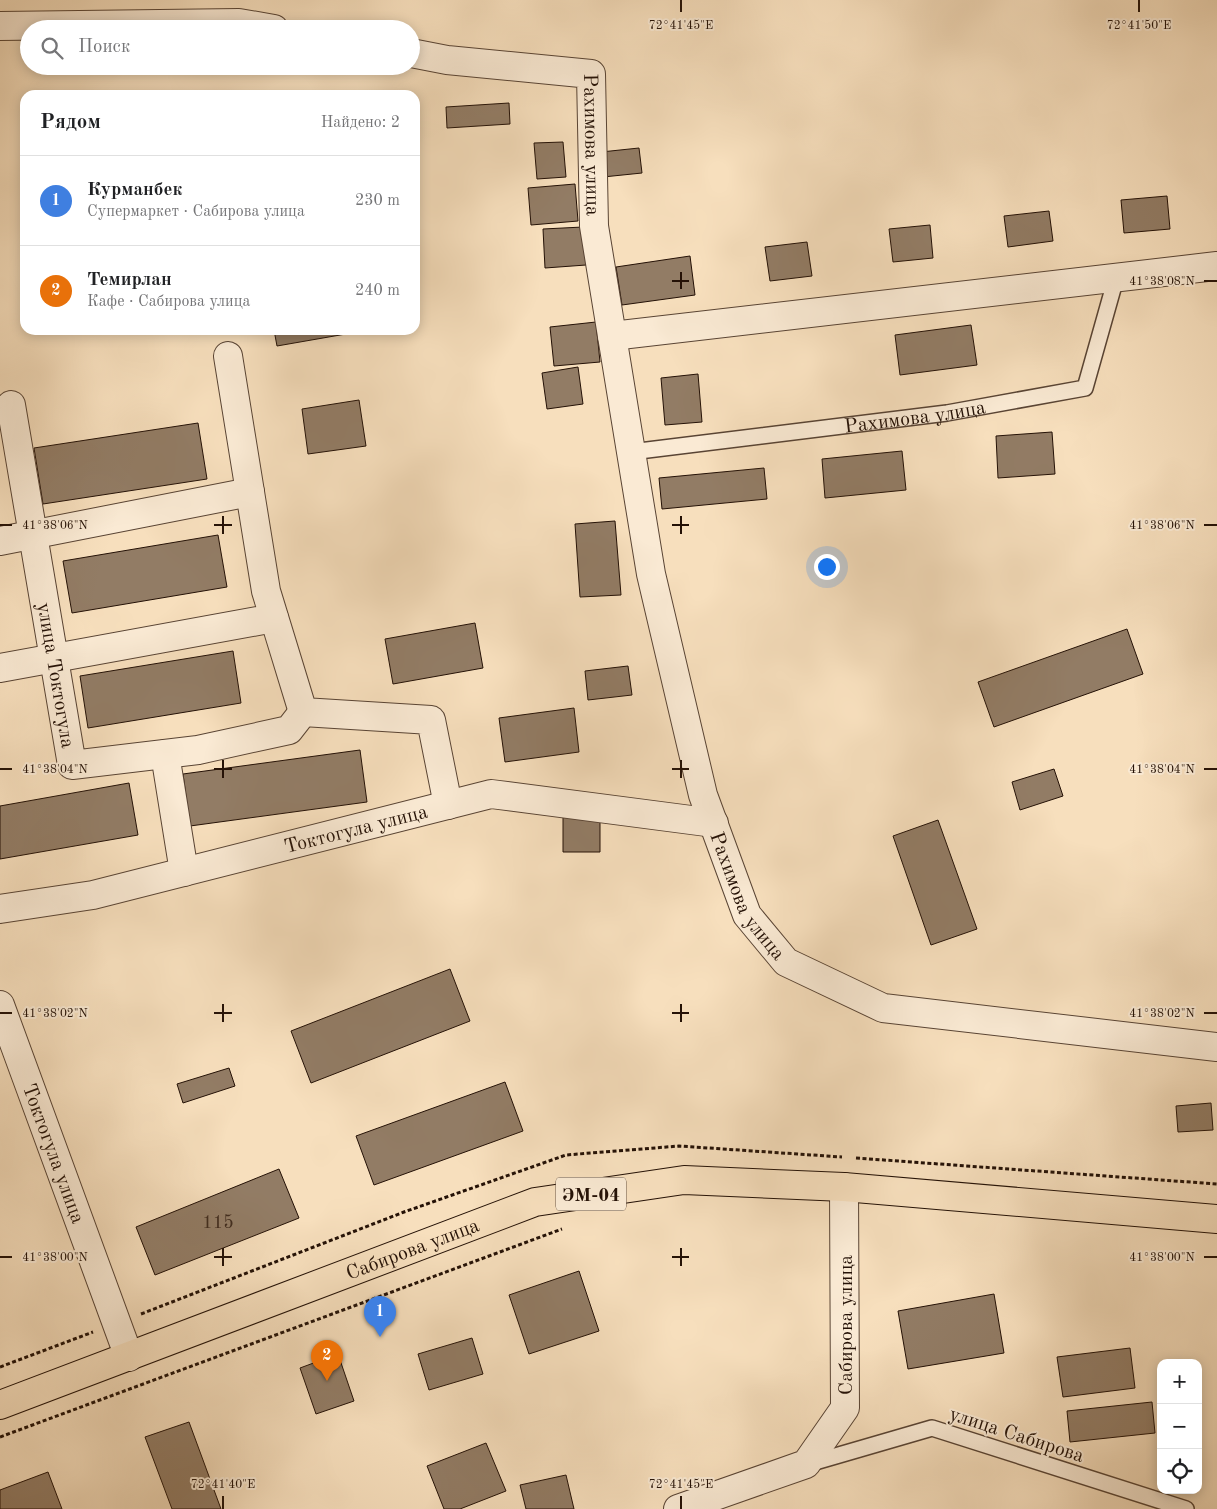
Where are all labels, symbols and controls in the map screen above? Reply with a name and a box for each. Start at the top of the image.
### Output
text: 72°41'45"E [649,19,713,32]
text: 72°41'50"E [1107,19,1171,32]
search box [20,20,420,75]
icon: search [38,34,66,62]
text: Поиск [78,38,130,57]
street label: Рахимова улица [579,73,602,216]
text: Рядом [40,112,101,133]
text: Найдено: 2 [321,115,400,131]
text: Курманбек [87,181,182,200]
text: 1 [51,193,61,209]
text: 230 m [355,193,400,209]
text: Супермаркет · Сабирова улица [87,204,305,220]
text: Темирлан [87,271,172,290]
text: 41°38'08"N [1129,276,1195,288]
text: 2 [51,283,61,299]
text: 240 m [355,283,400,299]
text: Кафе · Сабирова улица [87,294,250,310]
street label: Рахимова улица [843,398,987,438]
text: 41°38'06"N [22,520,88,532]
text: 41°38'06"N [1129,520,1195,532]
your location [814,554,840,580]
street label: улица Токтогула [33,601,77,750]
text: 41°38'04"N [22,764,88,776]
text: 41°38'04"N [1129,764,1195,776]
street label: Токтогула улица [282,802,430,858]
street label: Рахимова улица [705,830,788,965]
text: 41°38'02"N [22,1008,88,1020]
text: 41°38'02"N [1129,1008,1195,1020]
street label: Токтогула улица [18,1081,87,1227]
road number: ЭМ-04 [556,1178,626,1210]
house number: 115 [202,1214,234,1232]
street label: Сабирова улица [344,1216,482,1285]
text: 41°38'00"N [22,1252,88,1264]
text: 41°38'00"N [1129,1252,1195,1264]
street label: Сабирова улица [837,1255,857,1395]
pin: 1 [364,1296,396,1337]
pin: 2 [311,1340,343,1381]
map controls [1157,1359,1202,1494]
button: + [1157,1359,1202,1404]
button: − [1157,1404,1202,1449]
street label: улица Сабирова [946,1405,1086,1467]
button: locate [1157,1449,1202,1494]
text: 72°41'45"E [649,1478,713,1491]
text: 72°41'40"E [191,1479,255,1491]

